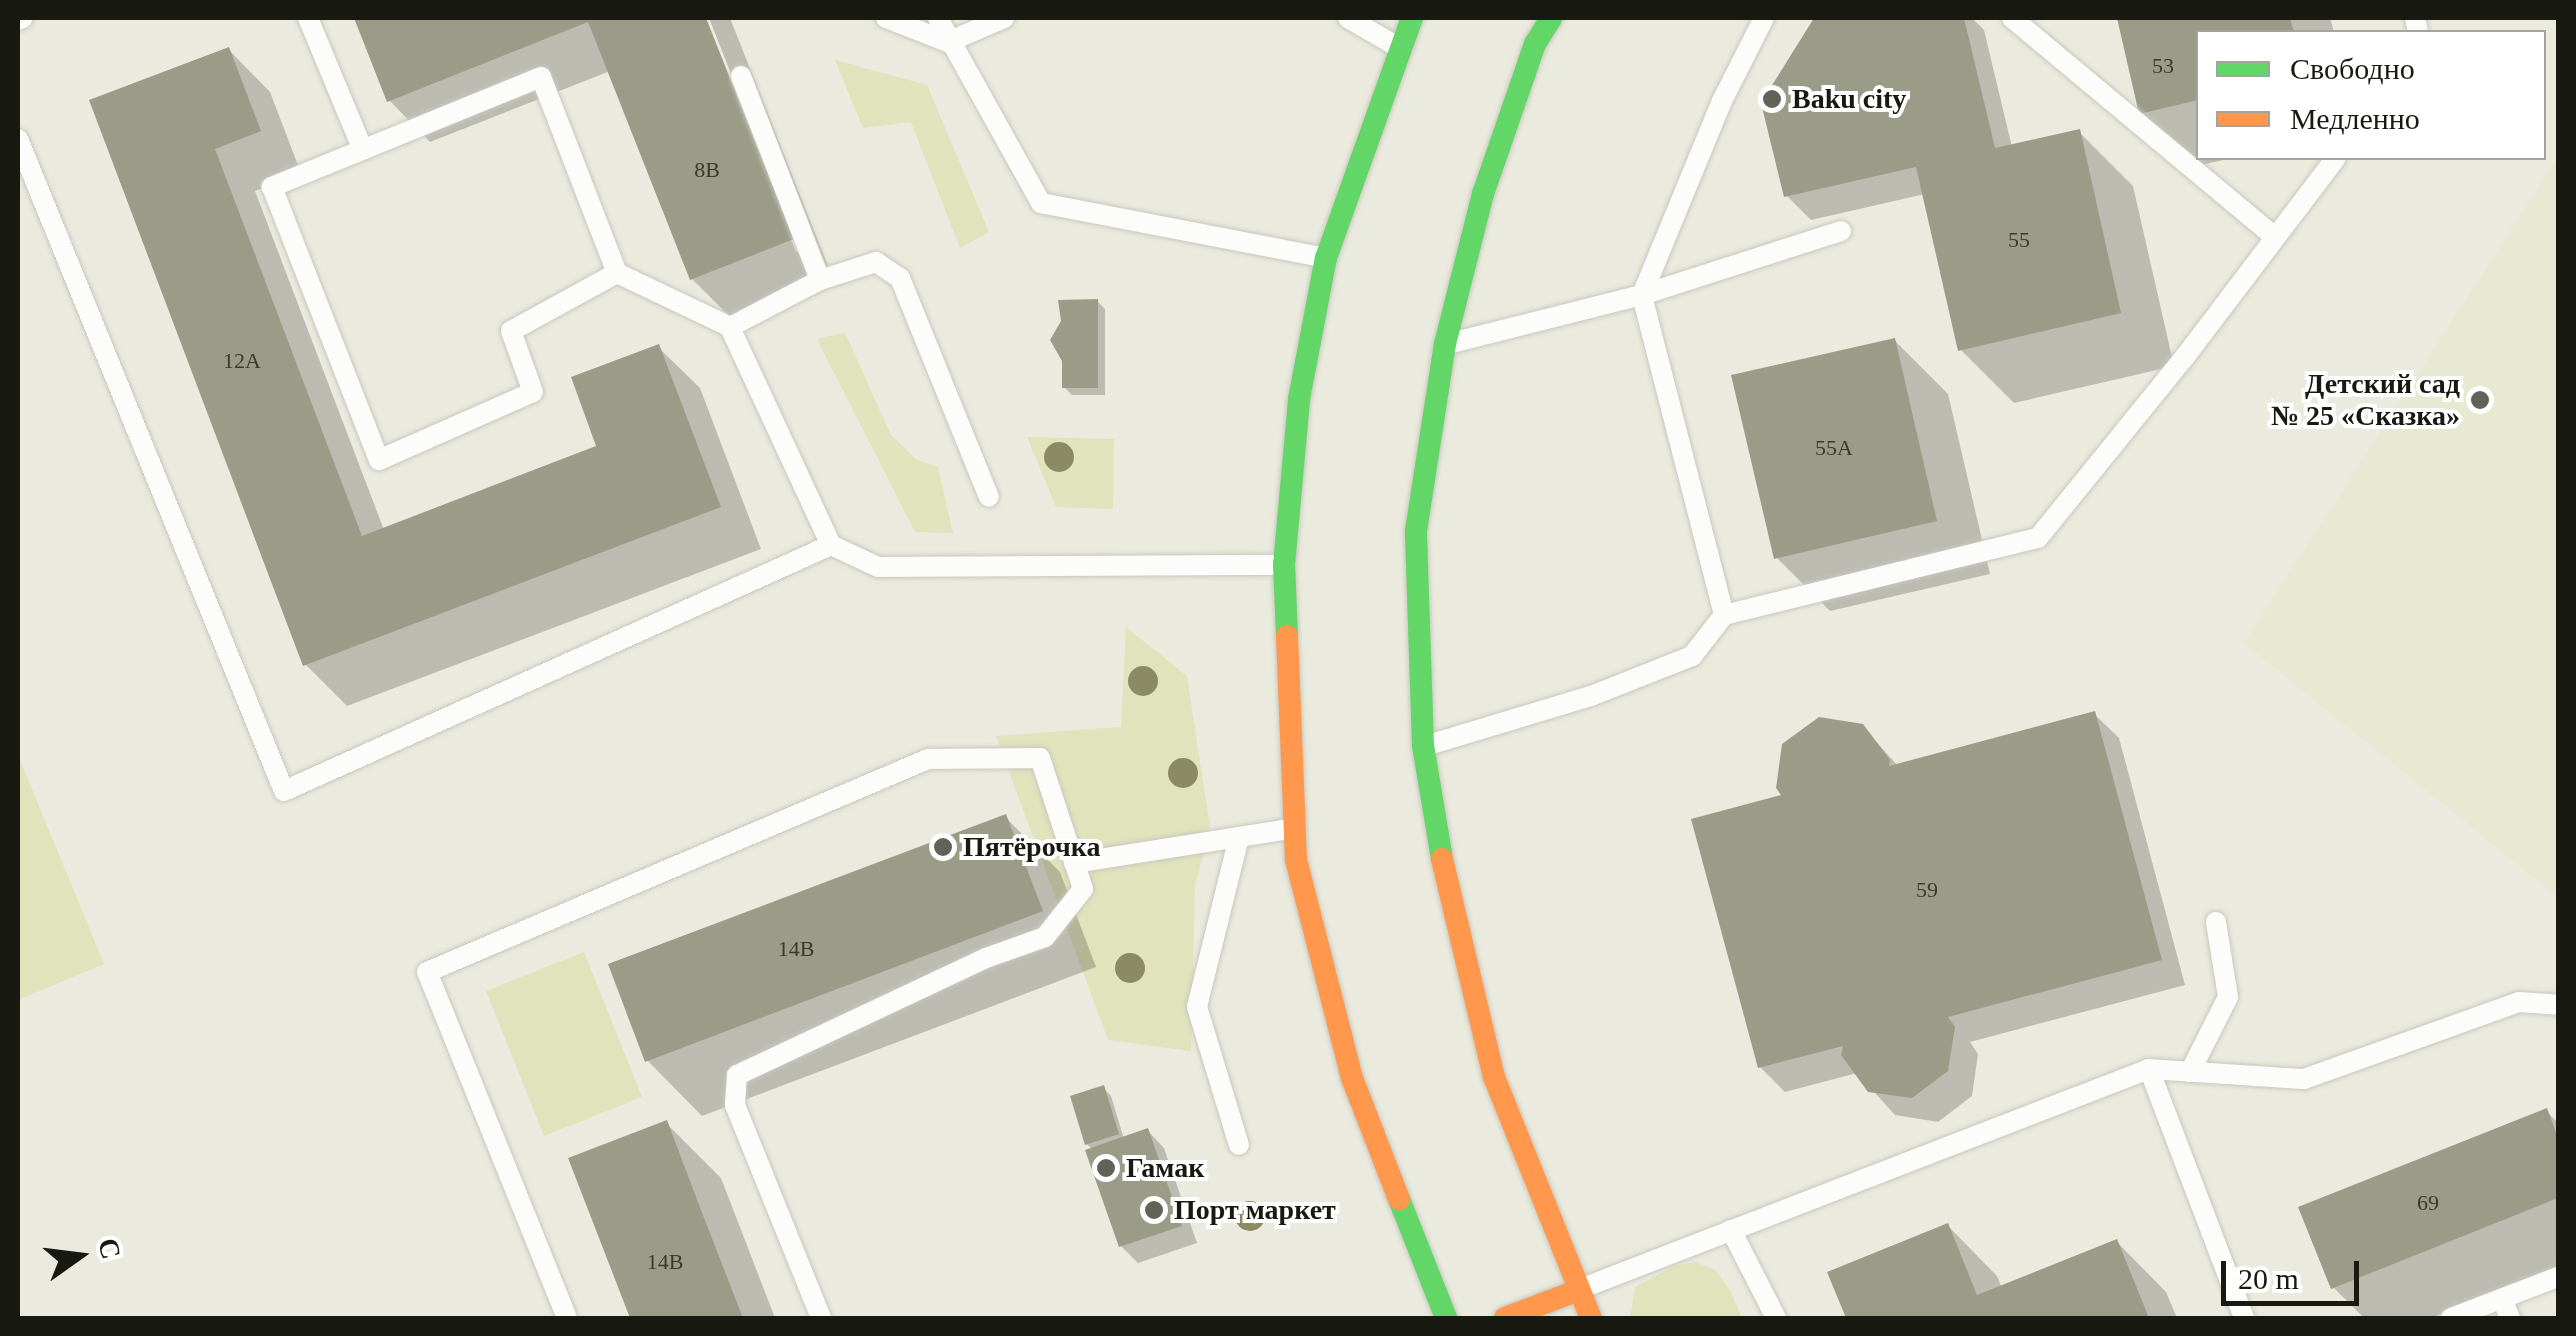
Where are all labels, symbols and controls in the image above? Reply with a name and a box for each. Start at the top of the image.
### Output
legend [2196,30,2546,160]
text: Свободно [2290,52,2415,85]
house number: 53 [2152,53,2174,79]
place label: Baku city [1792,82,1906,116]
marker: Baku city [1761,88,1783,110]
text: Медленно [2290,102,2420,135]
house number: 8В [694,157,720,183]
house number: 55 [2008,227,2030,253]
house number: 12А [223,348,261,374]
place label: Детский сад № 25 «Сказка» [2271,367,2460,433]
marker: Детский сад № 25 «Сказка» [2469,389,2491,411]
house number: 55А [1815,435,1853,461]
place label: Пятёрочка [963,830,1100,864]
marker: Пятёрочка [932,836,954,858]
house number: 59 [1916,877,1938,903]
house number: 14В [778,936,814,962]
place label: Гамак [1126,1151,1204,1185]
marker: Гамак [1095,1157,1117,1179]
house number: 69 [2417,1190,2439,1216]
place label: Порт маркет [1174,1193,1336,1227]
marker: Порт маркет [1143,1199,1165,1221]
north arrow [30,1206,130,1306]
text: С [92,1235,127,1262]
scale bar [2226,1241,2364,1303]
house number: 14В [647,1249,683,1275]
text: 20 m [2238,1262,2299,1295]

